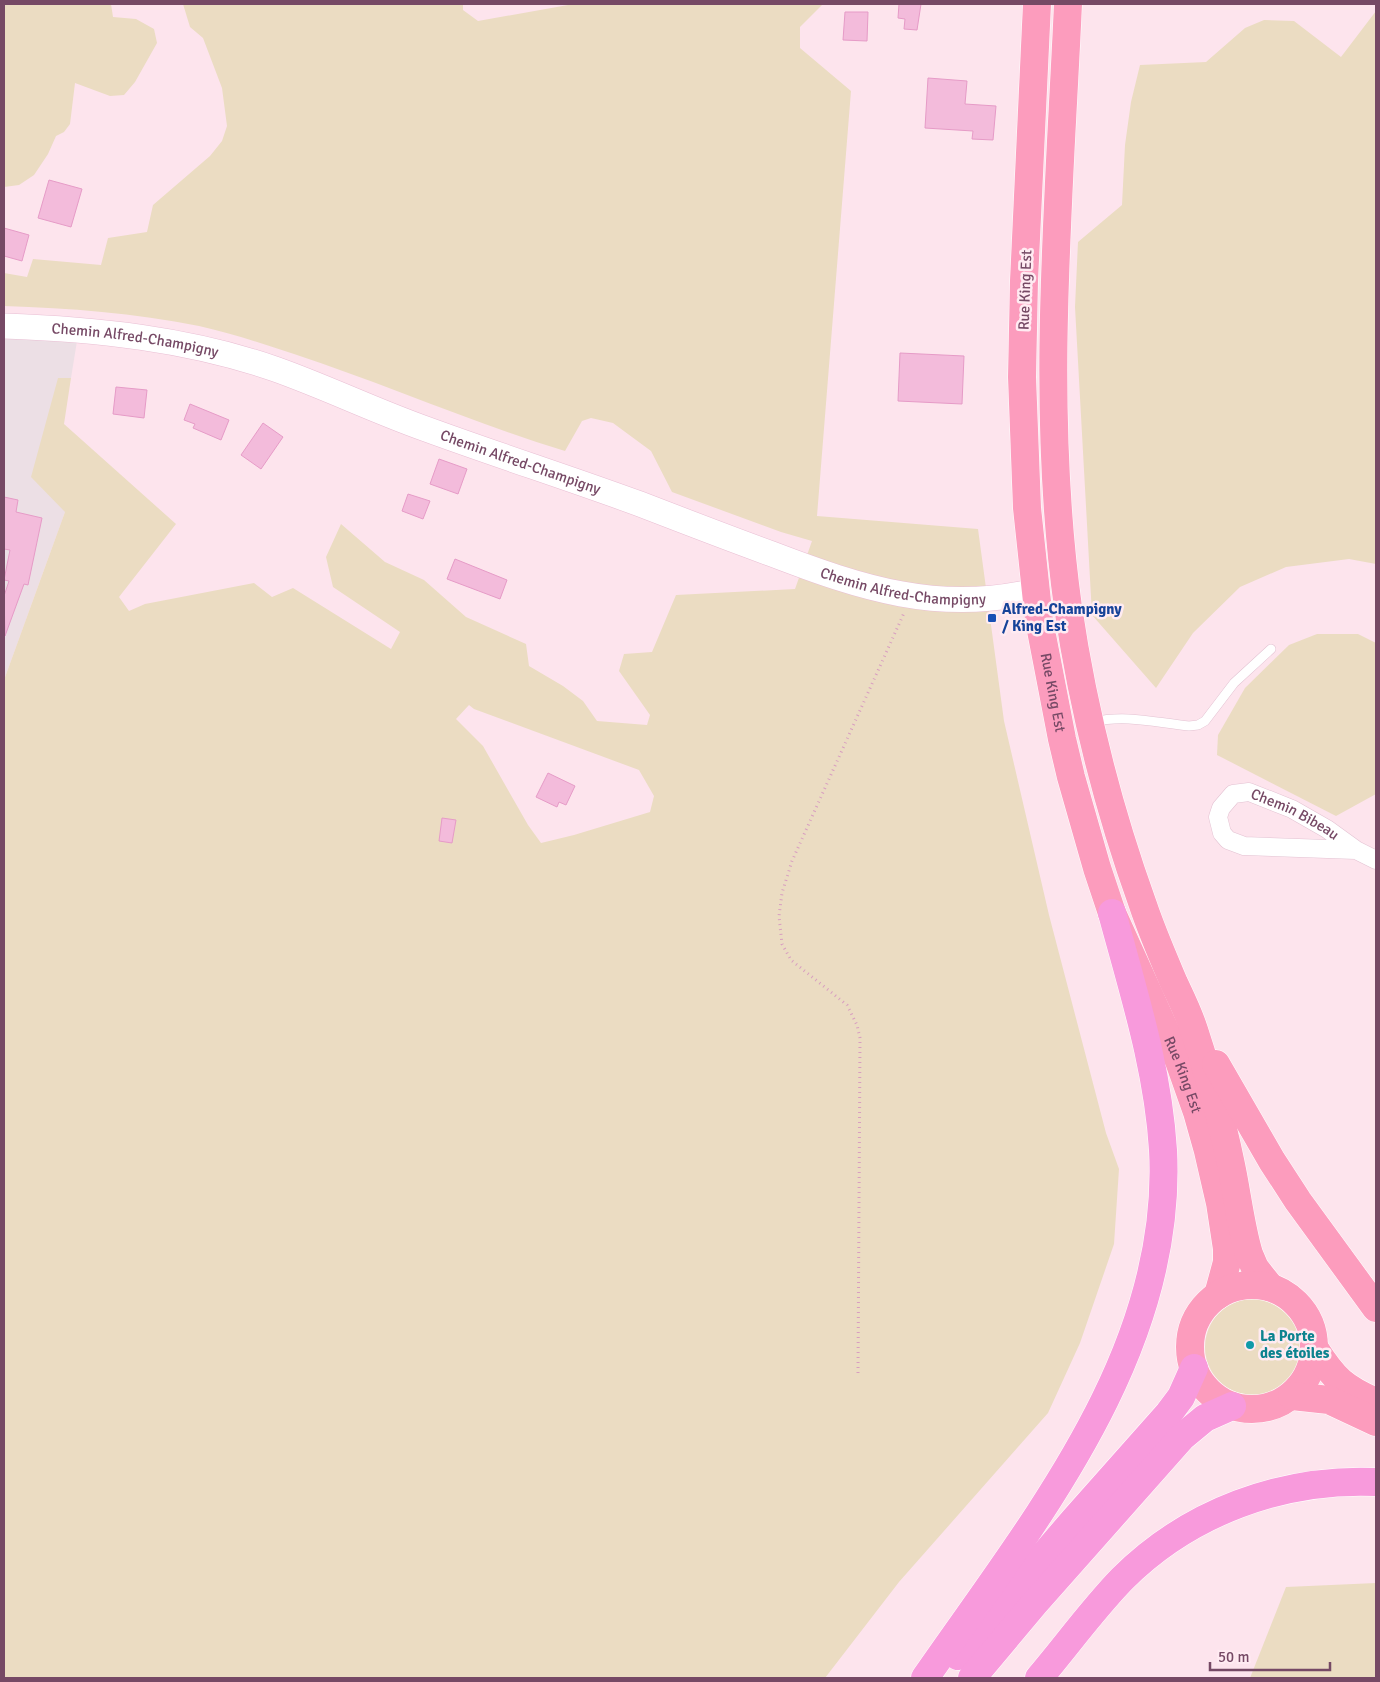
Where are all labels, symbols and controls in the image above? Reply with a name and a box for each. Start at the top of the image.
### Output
street label: Rue King Est [1015,250,1035,330]
street label: Chemin Alfred-Champigny [51,319,220,361]
street label: Chemin Alfred-Champigny [438,426,603,498]
street label: Chemin Alfred-Champigny [818,563,986,609]
place label: Alfred-Champigny / King Est [1002,600,1122,635]
marker: Alfred-Champigny / King Est [986,612,998,624]
street label: Rue King Est [1037,651,1070,734]
street label: Chemin Bibeau [1248,785,1343,844]
street label: Rue King Est [1160,1034,1206,1115]
place label: La Porte des étoiles [1260,1327,1330,1362]
marker: La Porte des étoiles [1244,1339,1256,1351]
scale bar [1210,1640,1330,1672]
text: 50 m [1218,1648,1249,1666]

